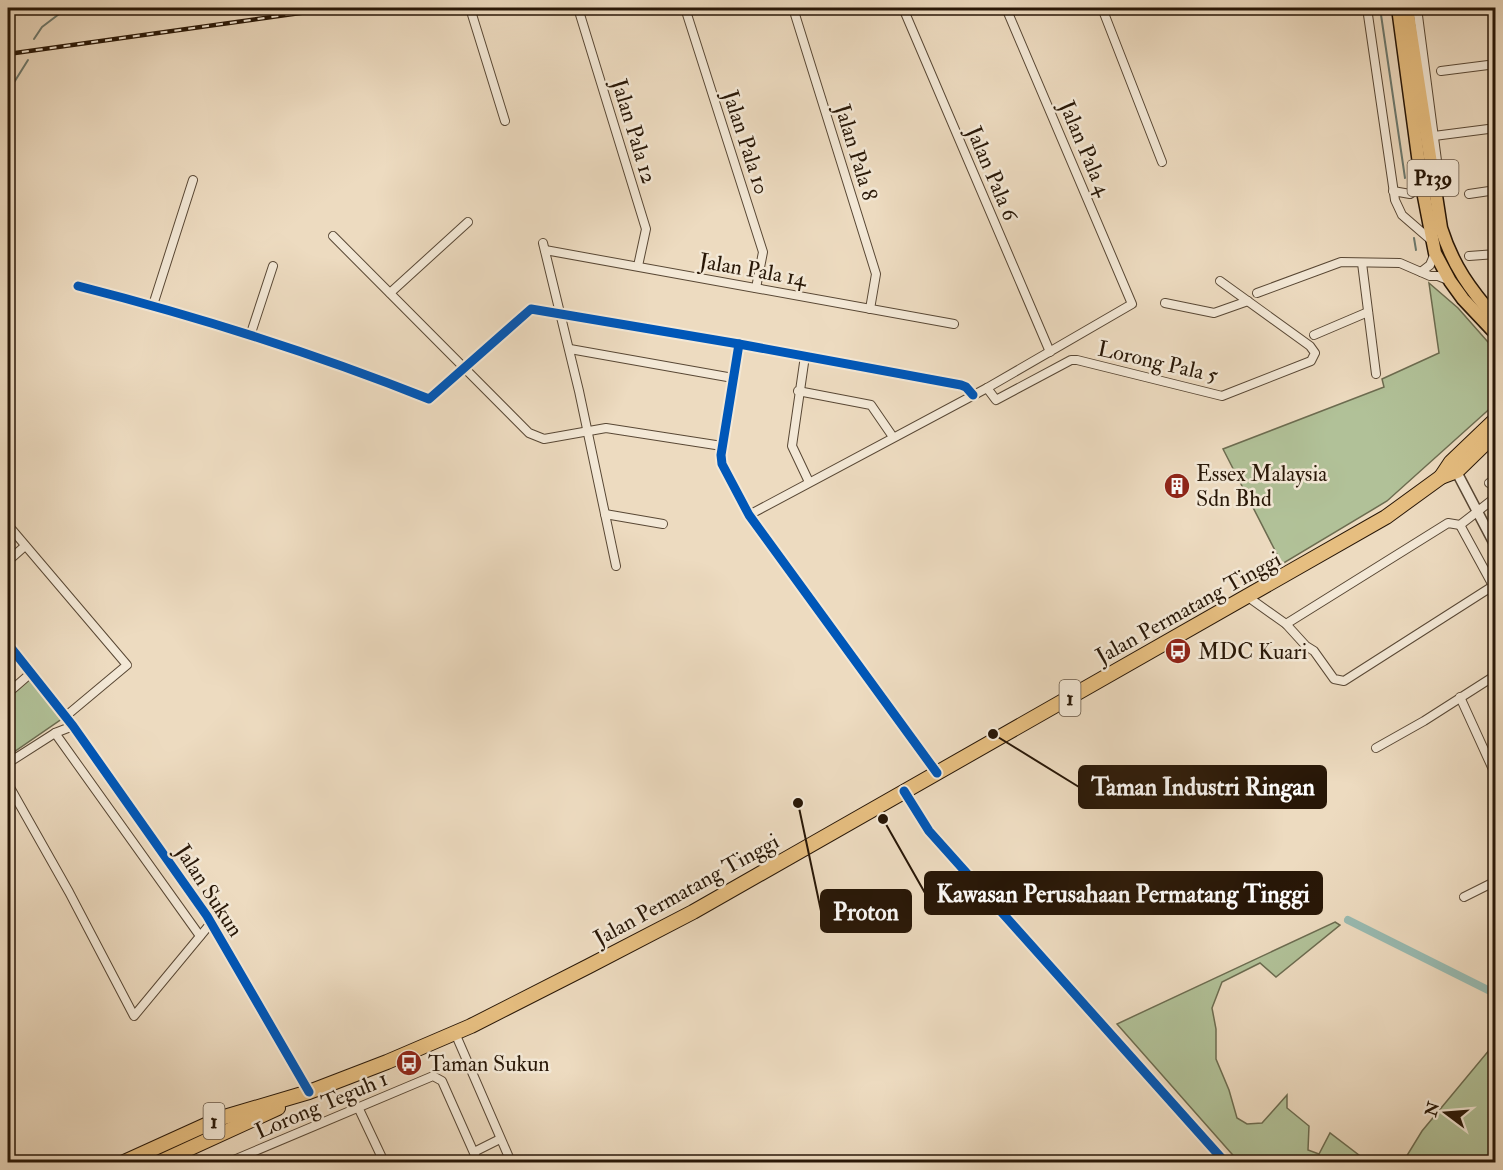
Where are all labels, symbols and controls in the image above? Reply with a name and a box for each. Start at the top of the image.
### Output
street label: Jalan Pala 12 [605,75,663,187]
street label: Jalan Pala 10 [716,86,776,198]
street label: Jalan Pala 4 [1052,96,1118,201]
street label: Jalan Pala 8 [828,100,884,204]
street label: Jalan Pala 6 [959,121,1025,227]
road number: P139 [1408,160,1458,196]
street label: Jalan Pala 14 [696,247,810,293]
street label: Lorong Pala 5 [1095,335,1221,389]
place label: Essex Malaysia Sdn Bhd [1196,460,1328,513]
building icon: Essex Malaysia Sdn Bhd [1162,471,1192,501]
street label: Jalan Permatang Tinggi [1090,545,1286,671]
bus stop icon: MDC Kuari [1163,636,1193,666]
place label: MDC Kuari [1198,638,1308,666]
road number: 1 [1060,680,1080,716]
callout: Taman Industri Ringan [1079,766,1326,808]
text: Taman Industri Ringan [1090,772,1315,803]
street label: Jalan Permatang Tinggi [588,827,784,953]
street label: Jalan Sukun [168,838,249,942]
callout: Kawasan Perusahaan Permatang Tinggi [925,872,1322,914]
text: Kawasan Perusahaan Permatang Tinggi [936,879,1310,910]
callout: Proton [821,890,911,932]
text: Proton [833,897,900,928]
bus stop icon: Taman Sukun [394,1048,424,1078]
place label: Taman Sukun [428,1050,550,1078]
street label: Lorong Teguh 1 [251,1064,392,1145]
north arrow [1416,1083,1476,1143]
text: N [1421,1099,1444,1120]
road number: 1 [204,1103,224,1139]

